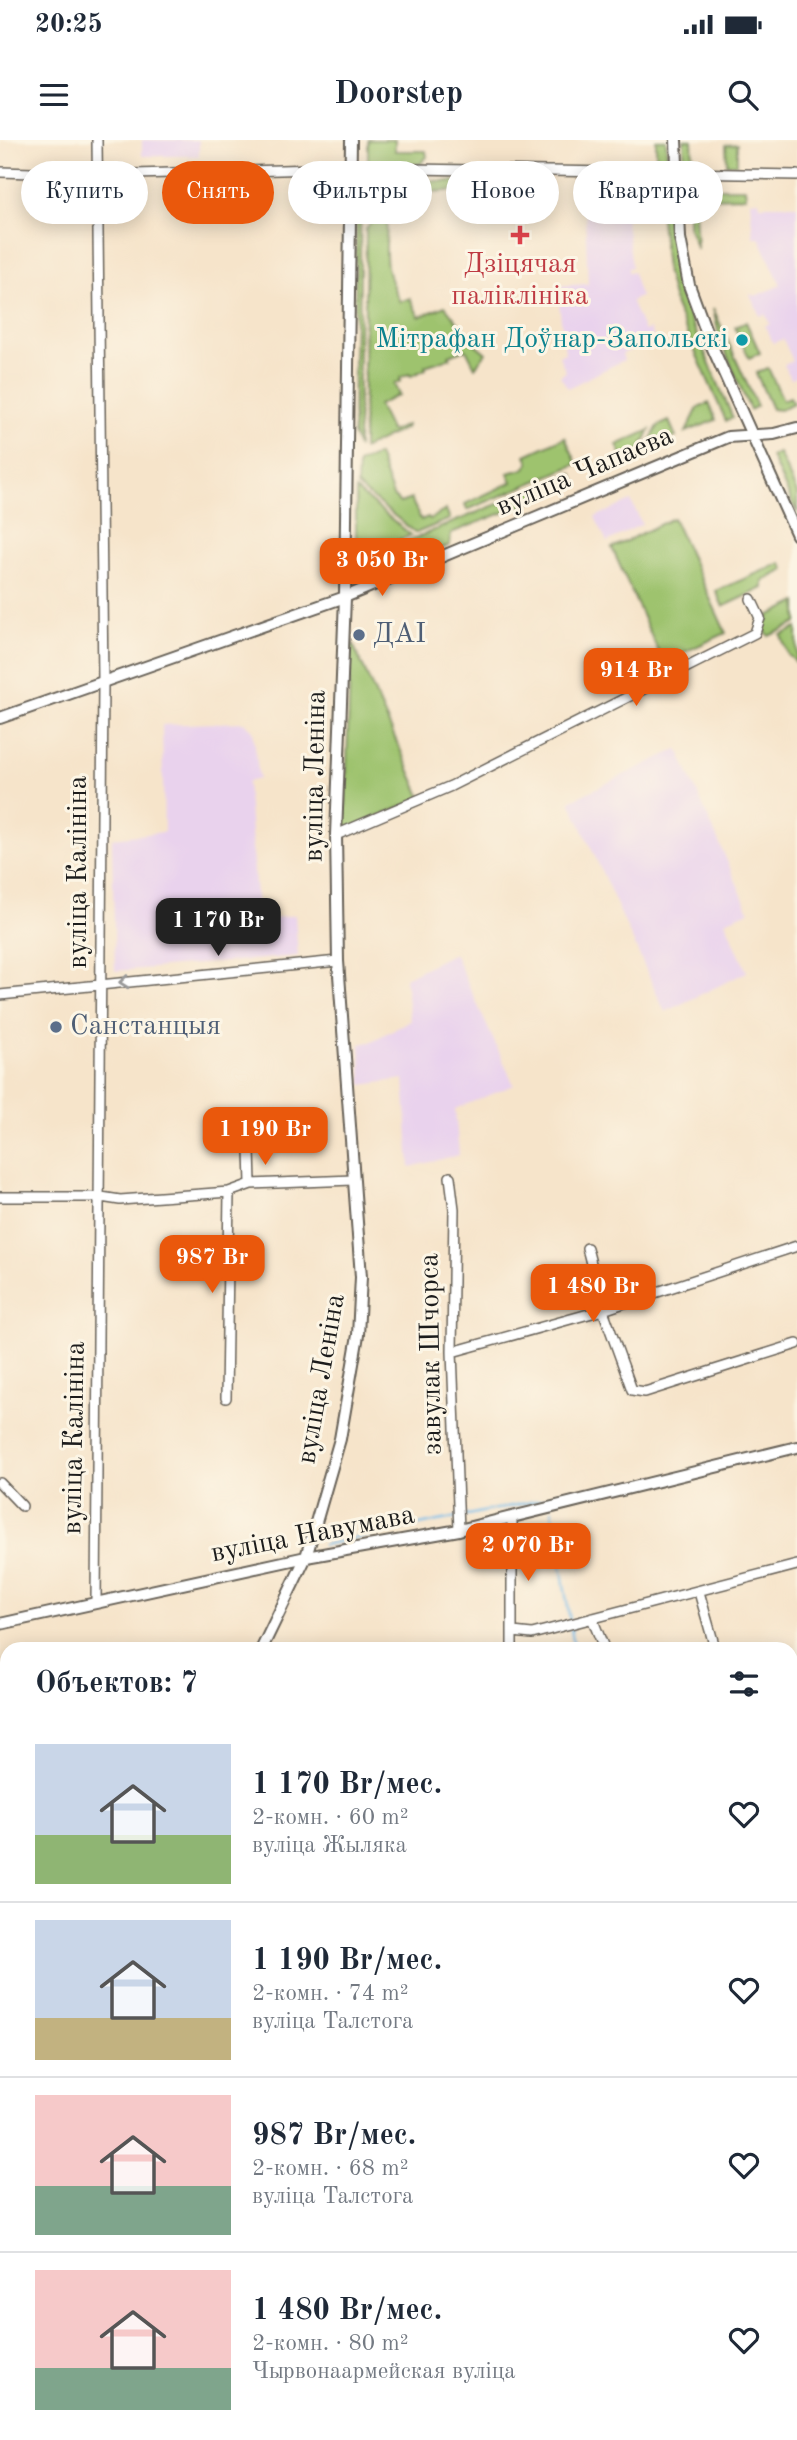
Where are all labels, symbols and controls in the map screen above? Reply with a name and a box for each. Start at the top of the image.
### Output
text: 20:25 [35,12,103,38]
icon: menu [35,76,73,114]
icon: search [724,76,762,114]
text: Doorstep [334,79,463,111]
chip: Купить [21,161,148,224]
chip: Снять [162,161,274,224]
chip: Фильтры [288,161,432,224]
chip: Новое [446,161,559,224]
chip: Квартира [573,161,723,224]
marker: Дзіцячая паліклініка [510,225,530,245]
place label: Дзіцячая паліклініка [451,251,589,311]
place label: Мітрафан Доўнар-Запольскі [375,326,728,354]
marker: Мітрафан Доўнар-Запольскі [734,332,750,348]
street label: вуліца Чапаева [493,422,678,522]
pin: 3 050 Br [310,538,454,598]
text: 3 050 Br [336,549,428,572]
place label: ДАІ [373,621,426,649]
marker: ДАІ [351,627,367,643]
pin: 914 Br [579,648,693,708]
text: 914 Br [600,659,672,682]
street label: вуліца Леніна [300,690,332,862]
street label: вуліца Калініна [65,775,93,969]
pin: 1 170 Br [146,898,290,958]
text: 1 170 Br [172,909,264,932]
one-way arrow [118,974,129,989]
place label: Санстанцыя [70,1013,221,1041]
marker: Санстанцыя [48,1019,64,1035]
pin: 1 190 Br [193,1108,337,1167]
text: 1 190 Br [219,1118,311,1141]
pin: 987 Br [155,1236,269,1295]
text: 987 Br [176,1246,248,1269]
street label: завулак Шчорса [416,1253,448,1455]
pin: 1 480 Br [521,1264,665,1324]
text: 1 480 Br [547,1275,639,1298]
street label: вуліца Леніна [293,1292,351,1466]
street label: вуліца Калініна [59,1341,91,1535]
street label: вуліца Навумава [209,1501,417,1568]
pin: 2 070 Br [456,1524,600,1583]
text: 2 070 Br [482,1534,574,1557]
icon: filters [725,1665,763,1703]
text: Объектов: 7 [35,1669,198,1699]
text: 1 170 Br/мес. [252,1770,442,1800]
icon: home [91,1772,175,1856]
icon: heart [725,1795,763,1833]
text: 2-комн. · 60 m² [252,1806,409,1829]
text: вуліца Жыляка [252,1834,407,1857]
text: 1 190 Br/мес. [252,1946,442,1976]
icon: home [91,1948,175,2032]
icon: heart [725,1971,763,2009]
text: 2-комн. · 74 m² [252,1982,409,2005]
text: вуліца Талстога [252,2010,413,2033]
text: 987 Br/мес. [252,2121,416,2151]
icon: home [91,2123,175,2207]
icon: heart [725,2146,763,2184]
text: 2-комн. · 68 m² [252,2157,409,2180]
text: вуліца Талстога [252,2185,413,2208]
text: 1 480 Br/мес. [252,2296,442,2326]
icon: home [91,2298,175,2382]
icon: heart [725,2321,763,2359]
text: 2-комн. · 80 m² [252,2332,409,2355]
text: Чырвонаармейская вуліца [252,2360,516,2383]

